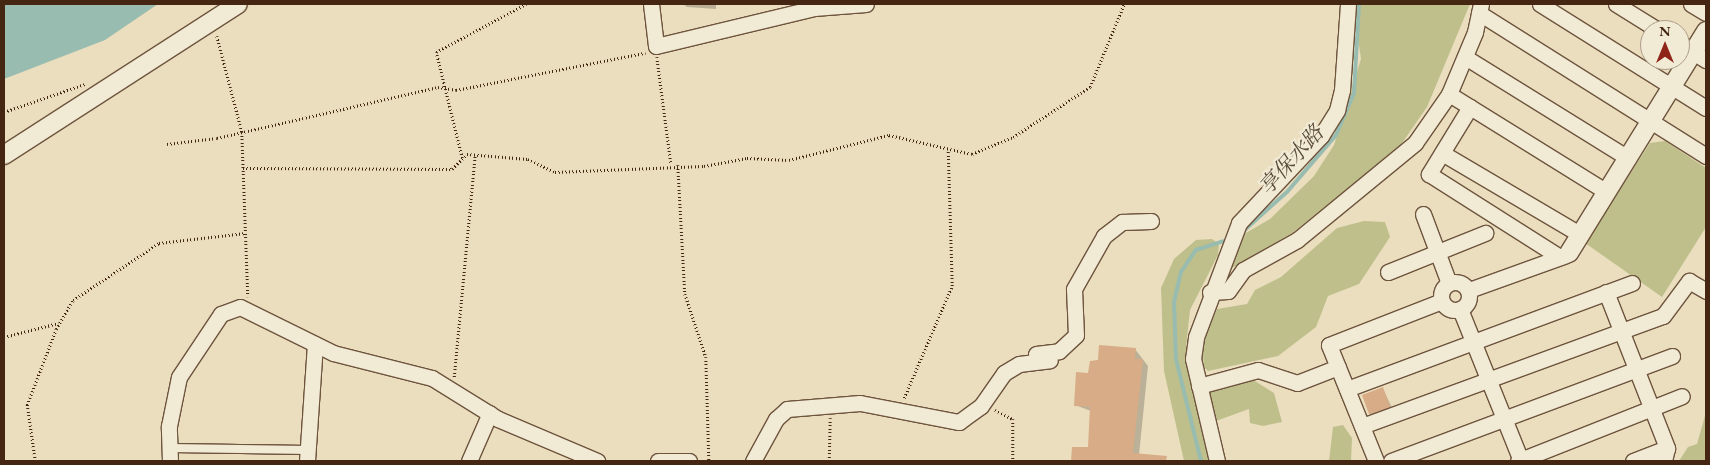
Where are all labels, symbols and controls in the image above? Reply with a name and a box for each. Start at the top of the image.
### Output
north arrow [1640,20,1690,70]
text: N [1659,22,1671,40]
water label: 享保水路 [1254,120,1328,200]

